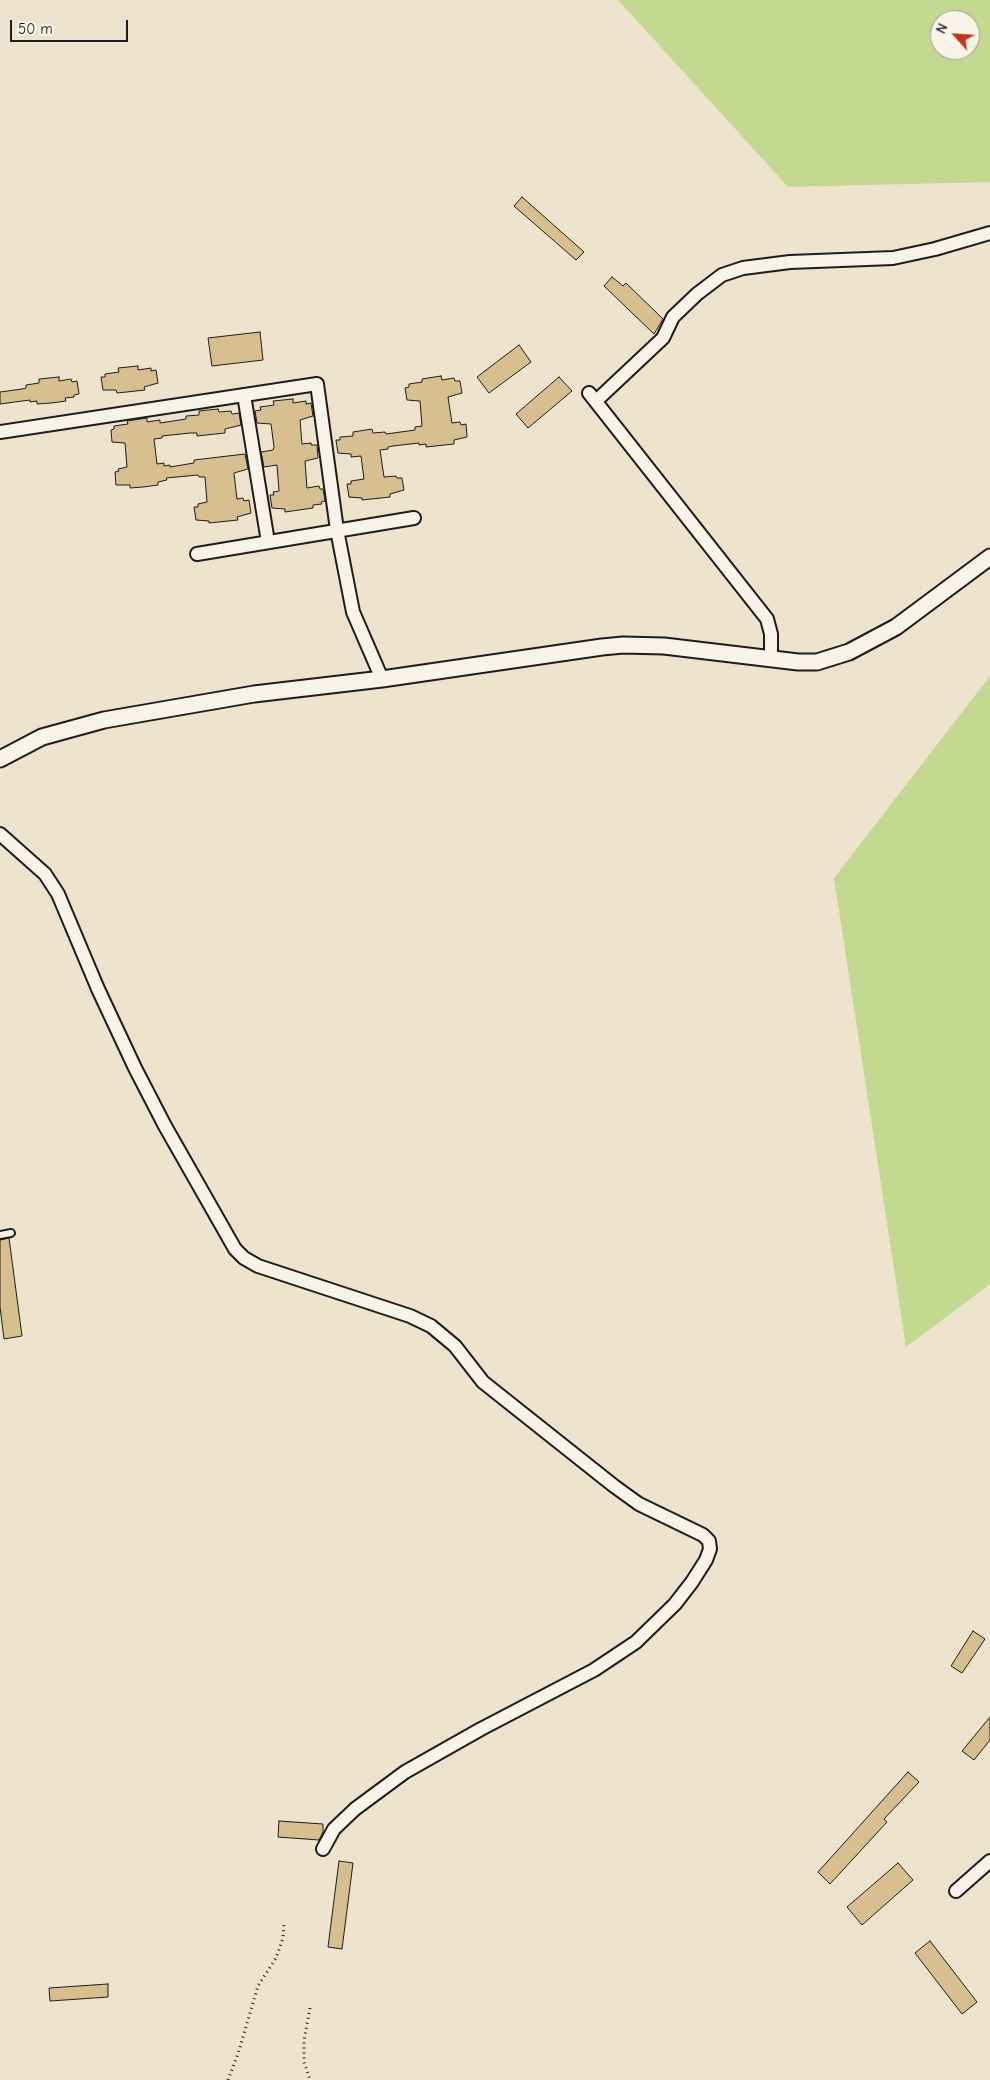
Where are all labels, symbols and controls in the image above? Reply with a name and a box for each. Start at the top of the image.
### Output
scale bar [12,10,130,42]
north arrow [930,10,980,60]
text: 50 m [18,20,53,38]
text: N [932,21,952,36]

